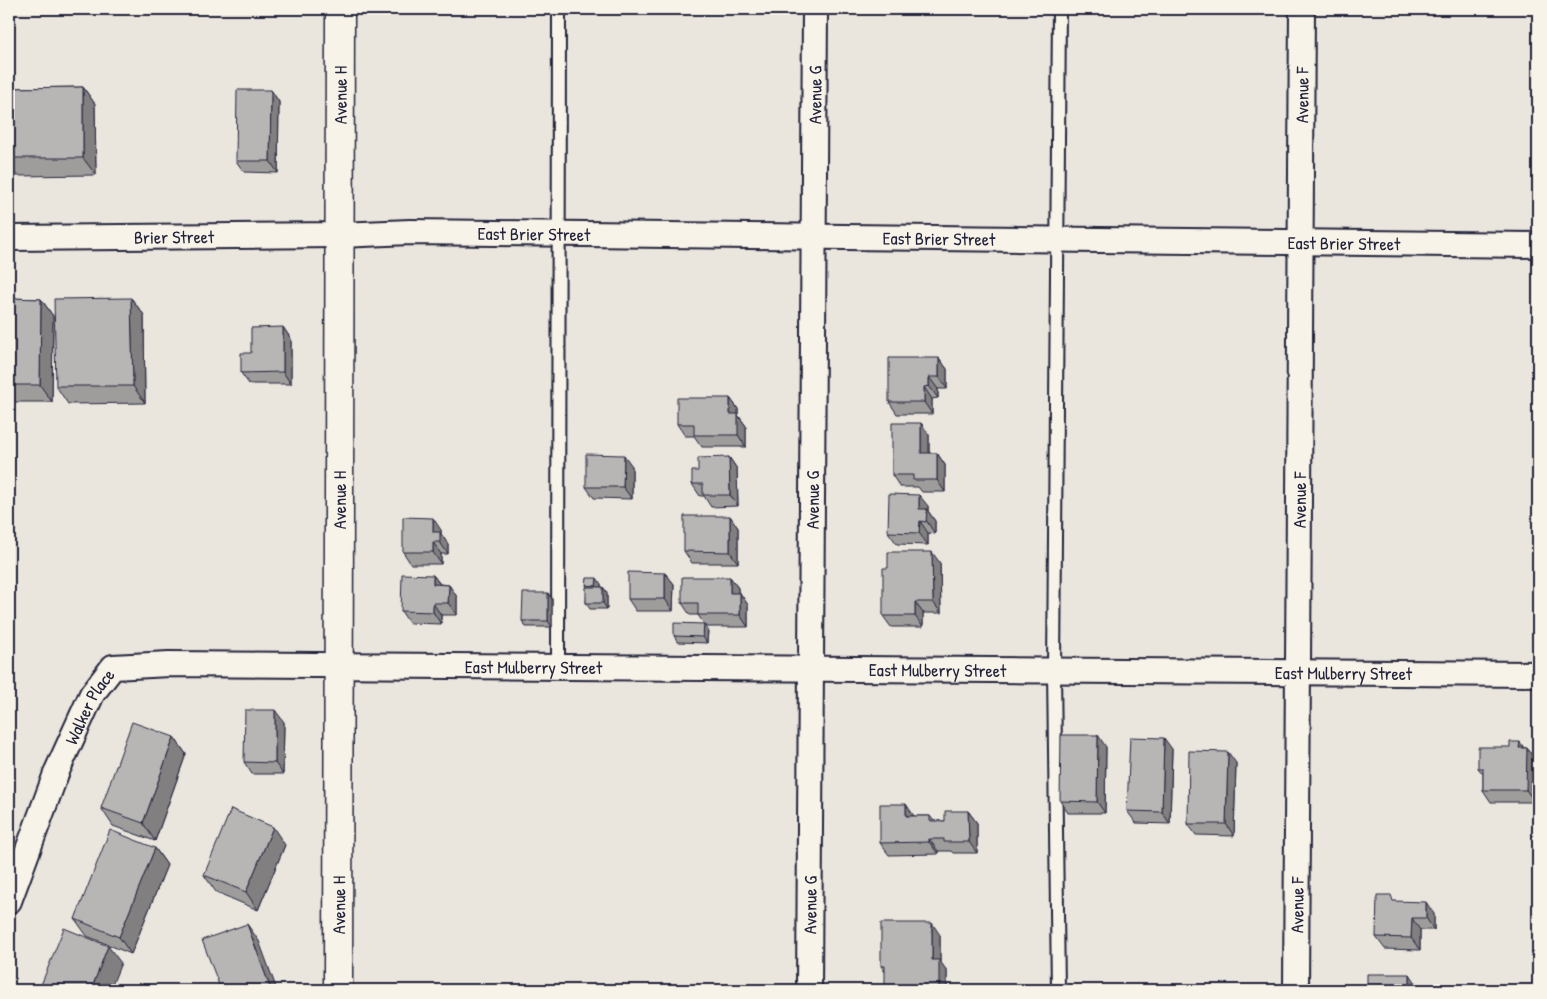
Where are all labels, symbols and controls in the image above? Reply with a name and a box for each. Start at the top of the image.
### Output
street label: Avenue G [802,65,827,124]
street label: Avenue F [1289,65,1314,123]
street label: Avenue H [327,66,352,124]
street label: East Brier Street [477,220,591,247]
street label: Brier Street [134,224,215,249]
street label: East Brier Street [882,225,996,251]
street label: East Brier Street [1287,230,1401,256]
street label: Avenue G [799,470,825,529]
street label: Avenue F [1286,470,1312,528]
street label: Avenue H [326,471,352,529]
street label: East Mulberry Street [465,654,603,680]
street label: East Mulberry Street [869,657,1007,683]
street label: East Mulberry Street [1275,660,1413,686]
street label: Walker Place [58,663,120,748]
street label: Avenue G [797,875,822,934]
street label: Avenue F [1284,875,1309,933]
street label: Avenue H [326,876,351,934]

